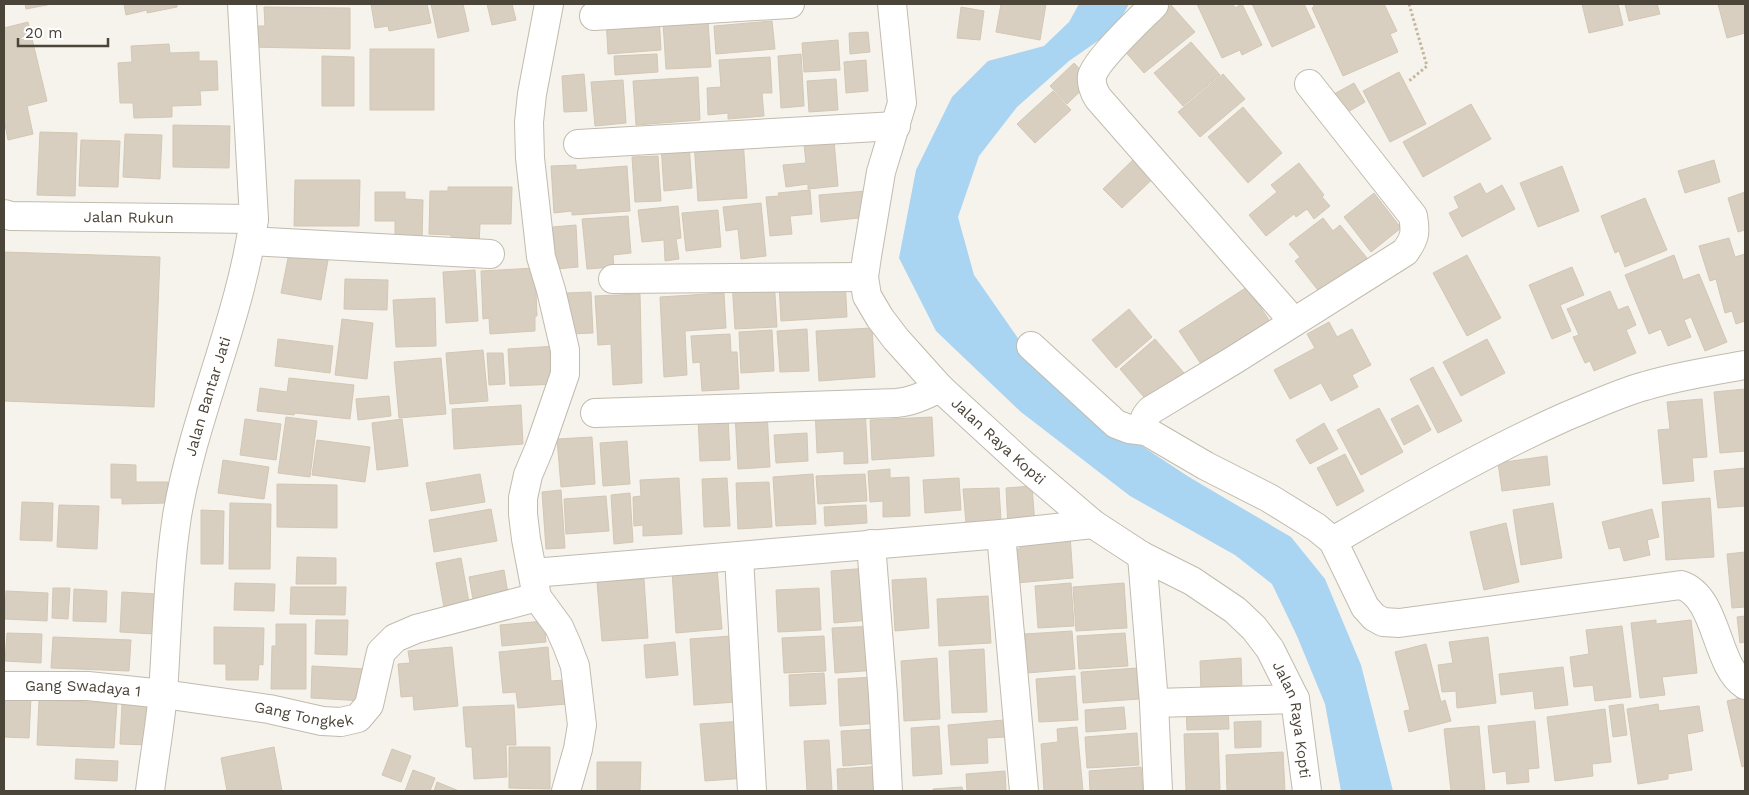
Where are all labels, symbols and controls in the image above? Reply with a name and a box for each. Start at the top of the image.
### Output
scale bar [18,15,108,47]
text: 20 m [25,24,63,42]
street label: Jalan Rukun [83,208,174,227]
street label: Jalan Bantar Jati [182,335,235,458]
street label: Jalan Raya Kopti [948,394,1049,488]
street label: Jalan Raya Kopti [1269,658,1314,779]
street label: Gang Swadaya 1 [25,677,142,701]
street label: Gang Tongkek [253,698,356,731]

